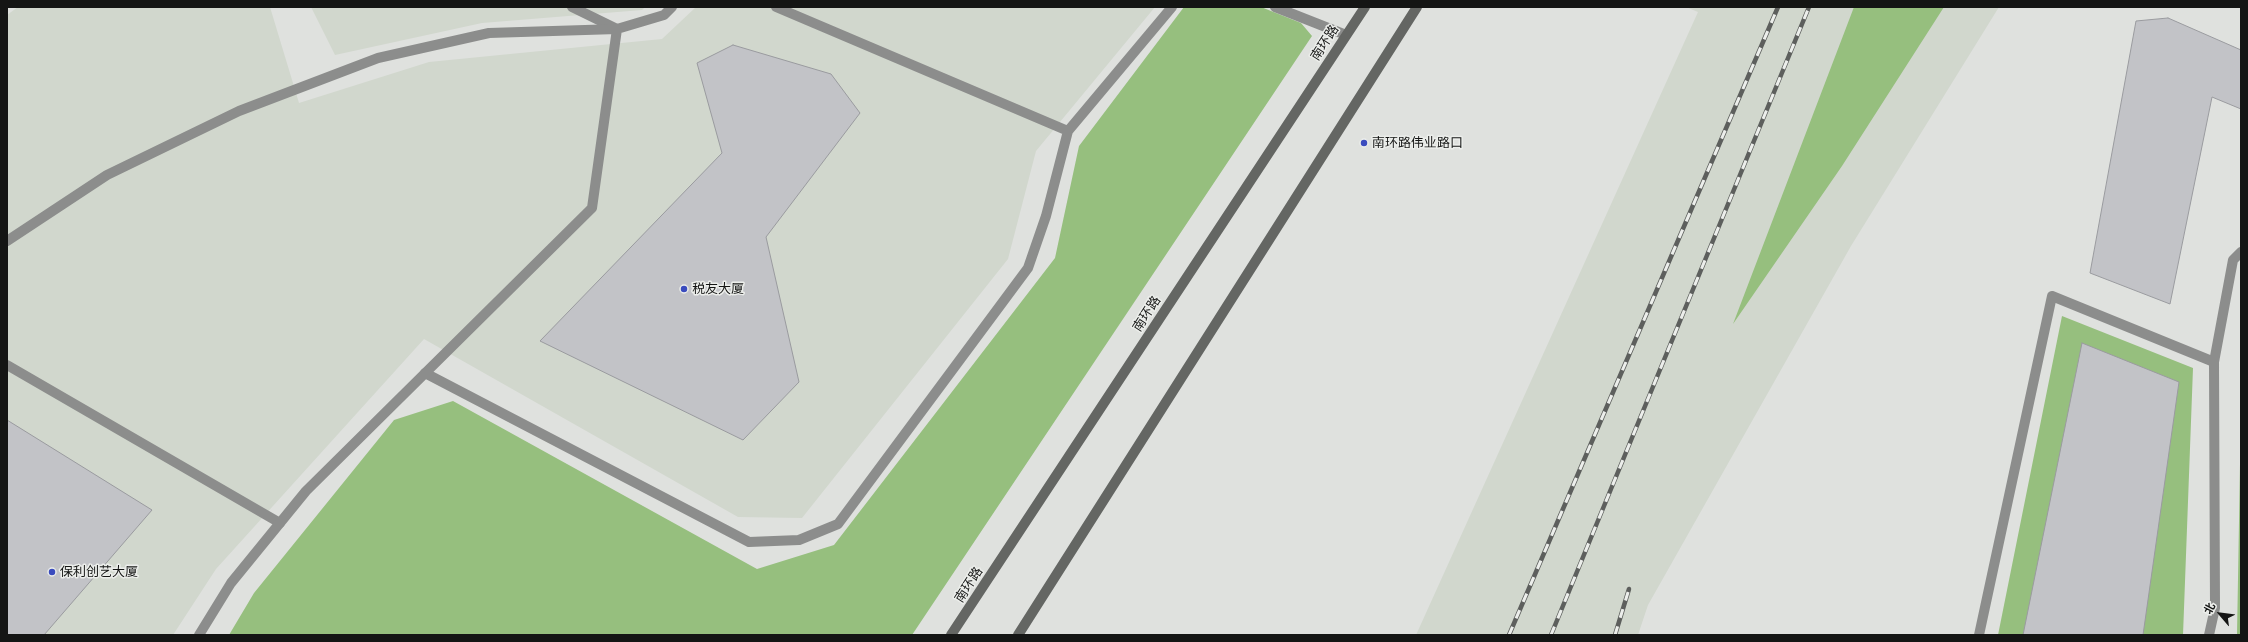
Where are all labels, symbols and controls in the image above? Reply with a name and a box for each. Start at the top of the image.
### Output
street label: 南环路 [1308,22,1342,64]
place label: 南环路伟业路口 [1372,135,1463,151]
marker: 南环路伟业路口 [1359,138,1369,148]
place label: 税友大厦 [692,281,744,297]
marker: 税友大厦 [679,284,689,294]
street label: 南环路 [1130,293,1164,335]
place label: 保利创艺大厦 [60,564,138,580]
street label: 南环路 [952,564,986,606]
marker: 保利创艺大厦 [47,567,57,577]
north arrow [2200,594,2240,634]
text: 北 [2201,600,2218,617]

